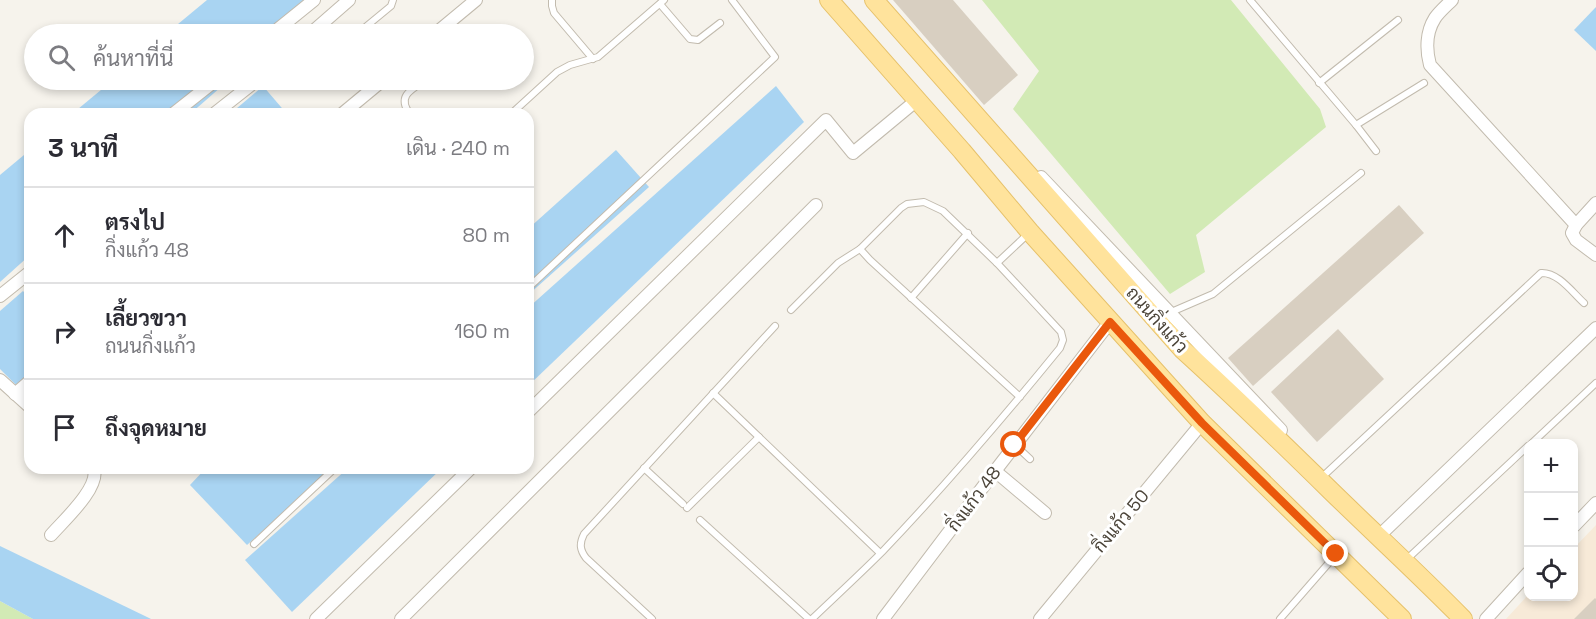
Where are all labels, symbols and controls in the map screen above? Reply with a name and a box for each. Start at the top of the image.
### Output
search box [24,24,534,90]
icon: search [45,41,78,74]
text: ค้นหาที่นี่ [93,44,173,72]
text: 3 นาที [48,131,118,165]
text: เดิน · 240 m [406,135,510,161]
text: ตรงไป [105,208,165,236]
icon: ahead [48,219,81,252]
text: 80 m [462,222,510,248]
text: กิ่งแก้ว 48 [105,237,189,263]
street label: ถนนกิ่งแก้ว [1121,279,1196,358]
text: เลี้ยวขวา [105,304,187,332]
icon: right [48,315,81,348]
text: 160 m [454,318,510,344]
text: ถนนกิ่งแก้ว [105,333,196,359]
icon: arrive [48,411,81,444]
text: ถึงจุดหมาย [105,414,207,442]
route start [1000,431,1026,457]
map controls [1524,439,1578,601]
button: + [1524,439,1578,493]
street label: กิ่งแก้ว 48 [939,460,1006,536]
street label: กิ่งแก้ว 50 [1085,482,1154,557]
button: − [1524,493,1578,547]
route end [1322,540,1348,566]
button: locate [1524,547,1578,601]

